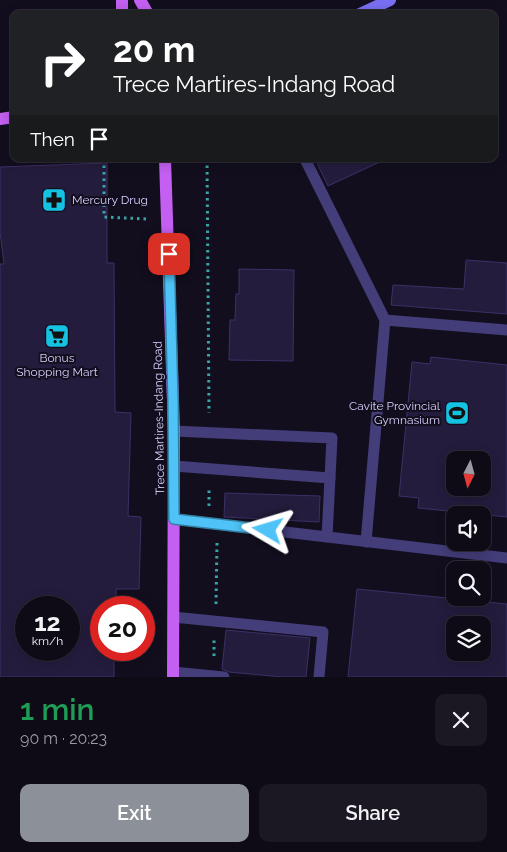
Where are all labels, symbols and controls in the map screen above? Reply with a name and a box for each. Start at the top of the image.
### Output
text: 20 m [113,29,195,70]
icon: right [30,30,95,95]
text: Trece Martires-Indang Road [113,71,395,97]
icon: arrive [85,125,113,153]
text: Then [30,128,75,150]
pharmacy icon: Mercury Drug [41,187,67,213]
place label: Mercury Drug [72,193,148,207]
pin [148,233,190,275]
icon: arrive [155,240,183,268]
supermarket icon: Bonus Shopping Mart [44,323,70,349]
street label: Trece Martires-Indang Road [151,341,167,495]
place label: Bonus Shopping Mart [16,351,98,379]
place label: Cavite Provincial Gymnasium [349,399,441,427]
sports icon: Cavite Provincial Gymnasium [444,400,470,426]
north arrow [446,451,491,496]
map controls [446,451,491,661]
position arrow [241,503,293,555]
button: sound [446,506,491,551]
button: search [446,561,491,606]
speed limit sign: 20 [90,596,155,661]
text: 12 [34,607,61,637]
button: layers [446,616,491,661]
text: km/h [32,634,63,648]
text: 1 min [20,692,95,727]
button: close [435,694,487,746]
text: 90 m · 20:23 [20,729,107,748]
button: Exit [20,784,249,842]
button: Share [259,784,487,842]

